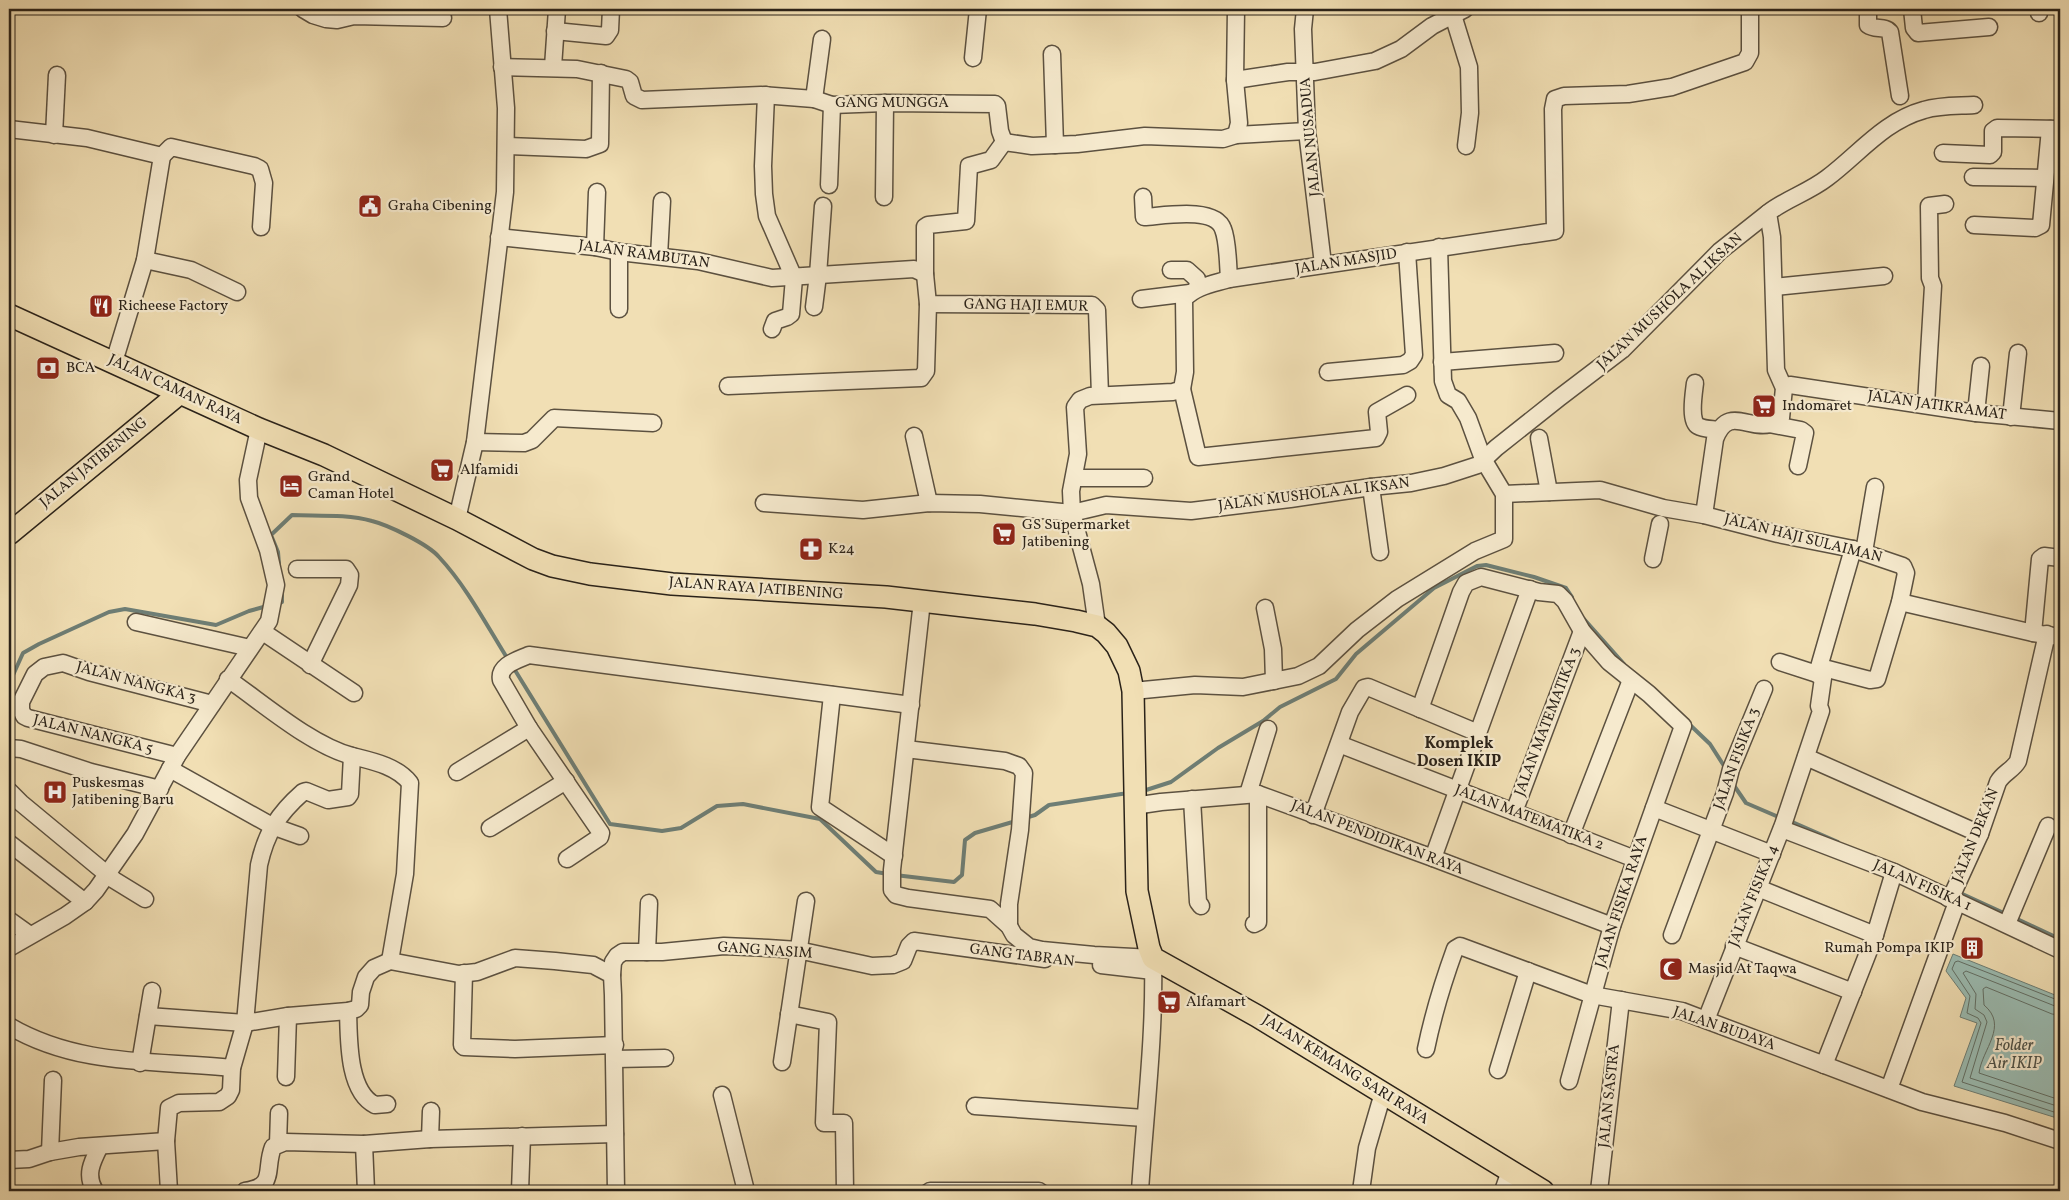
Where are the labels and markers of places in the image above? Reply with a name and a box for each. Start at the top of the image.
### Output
public building icon: Graha Cibening [357,193,383,219]
place label: Graha Cibening [388,196,492,217]
restaurant icon: Richeese Factory [88,293,114,319]
place label: Richeese Factory [118,296,228,317]
bank icon: BCA [35,355,61,381]
place label: BCA [66,358,96,379]
supermarket icon: Indomaret [1751,393,1777,419]
place label: Indomaret [1782,396,1852,417]
supermarket icon: Alfamidi [429,457,455,483]
place label: Alfamidi [460,460,518,481]
place label: Grand Caman Hotel [308,467,394,505]
hotel icon: Grand Caman Hotel [278,473,304,499]
place label: GS Supermarket Jatibening [1022,515,1130,553]
supermarket icon: GS Supermarket Jatibening [991,521,1017,547]
pharmacy icon: K24 [798,536,824,562]
place label: K24 [828,539,855,560]
place label: Puskesmas Jatibening Baru [72,773,174,811]
hospital icon: Puskesmas Jatibening Baru [42,779,68,805]
building icon: Rumah Pompa IKIP [1959,935,1985,961]
place label: Rumah Pompa IKIP [1824,938,1954,959]
mosque icon: Masjid At Taqwa [1658,956,1684,982]
place label: Masjid At Taqwa [1688,959,1797,980]
supermarket icon: Alfamart [1156,989,1182,1015]
place label: Alfamart [1186,992,1246,1013]

